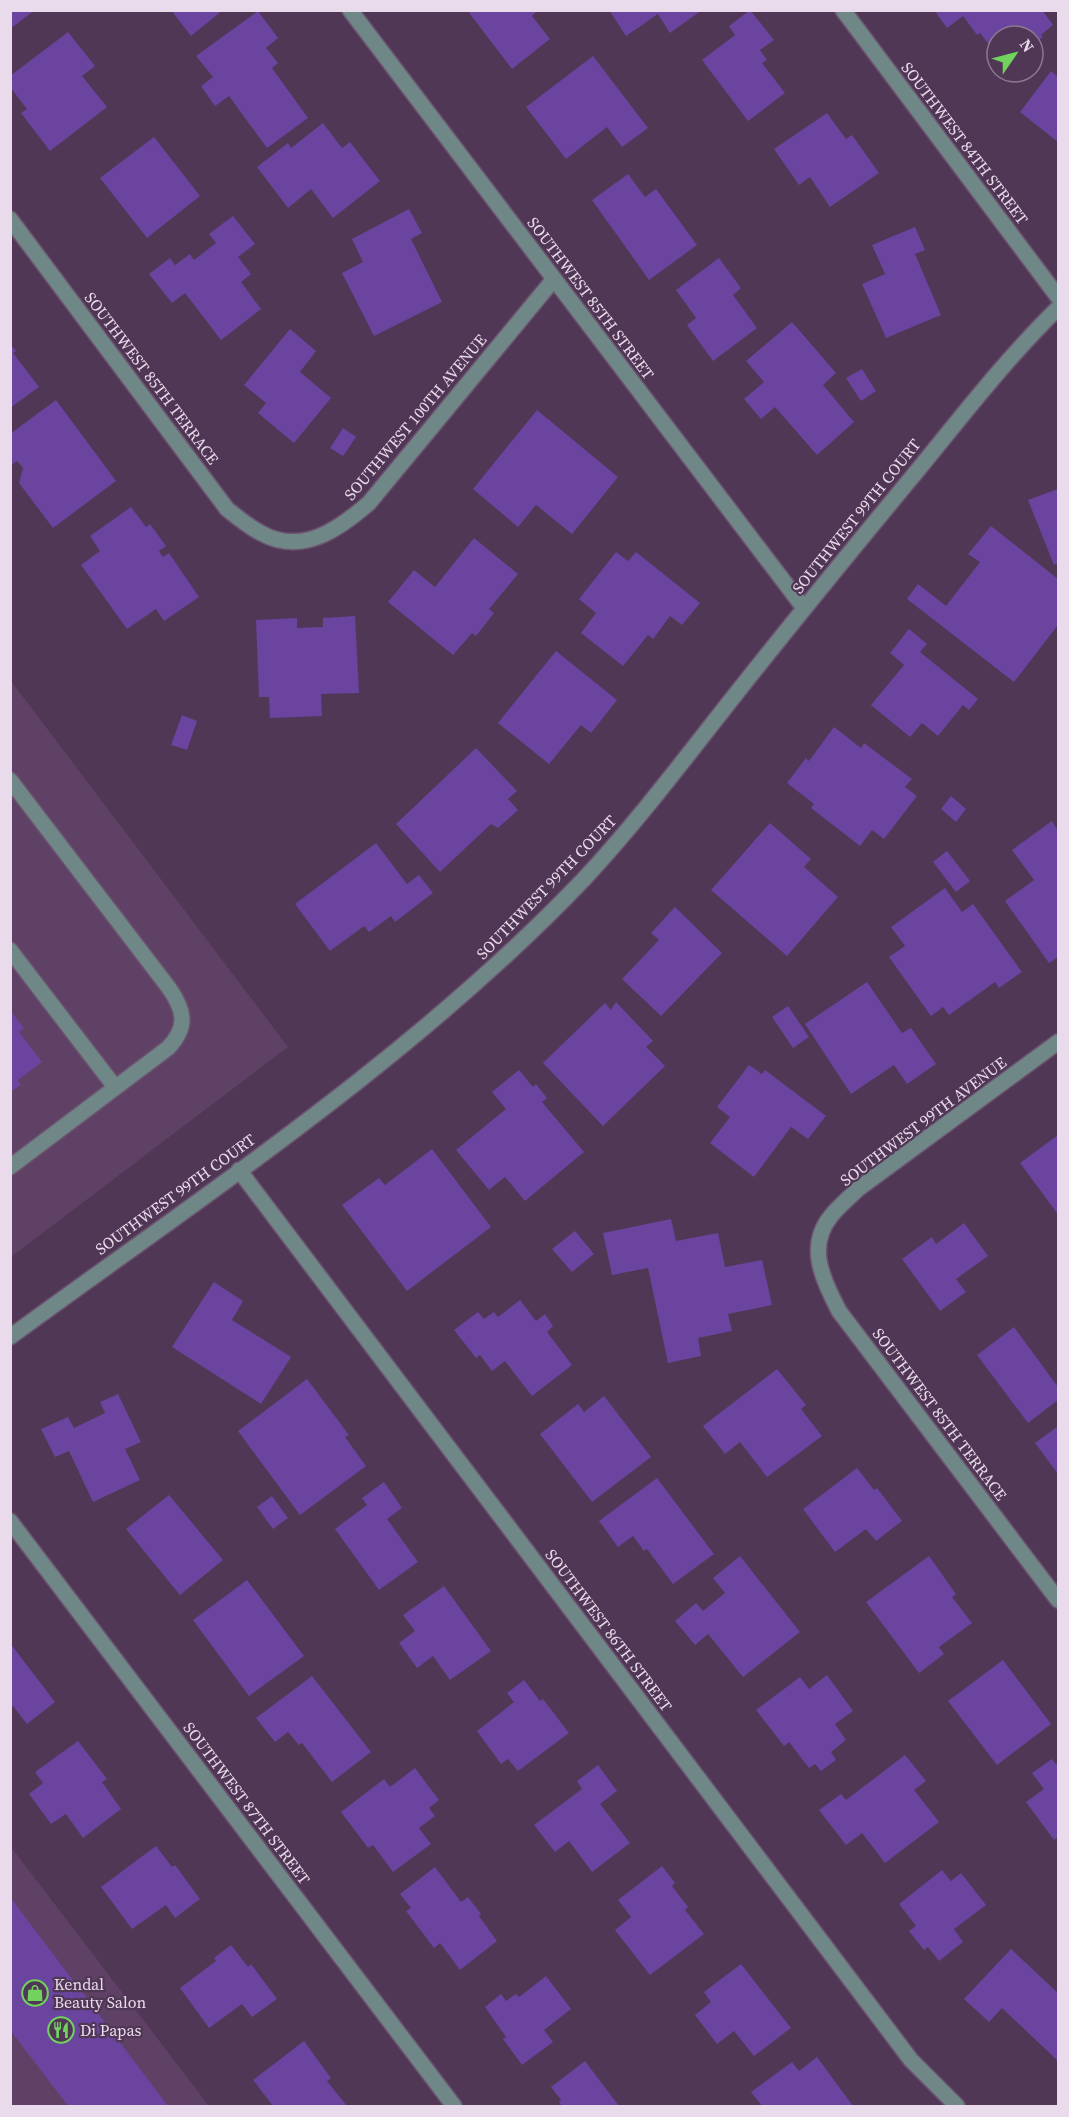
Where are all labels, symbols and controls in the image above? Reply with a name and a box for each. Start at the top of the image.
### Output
north arrow [985,24,1045,84]
text: N [1015,34,1040,57]
street label: SOUTHWEST 84TH STREET [897,57,1034,229]
street label: SOUTHWEST 85TH STREET [523,212,660,384]
street label: SOUTHWEST 85TH TERRACE [80,287,224,469]
street label: SOUTHWEST 100TH AVENUE [339,329,491,505]
street label: SOUTHWEST 99TH COURT [787,434,926,598]
street label: SOUTHWEST 99TH COURT [471,810,621,964]
street label: SOUTHWEST 99TH AVENUE [835,1051,1011,1191]
street label: SOUTHWEST 99TH COURT [90,1128,260,1260]
street label: SOUTHWEST 85TH TERRACE [868,1323,1012,1505]
street label: SOUTHWEST 86TH STREET [541,1544,678,1716]
street label: SOUTHWEST 87TH STREET [179,1717,316,1889]
place label: Kendal Beauty Salon [54,1973,147,2013]
shop icon: Kendal Beauty Salon [20,1978,50,2008]
restaurant icon: Di Papas [46,2015,76,2045]
place label: Di Papas [80,2019,142,2041]

